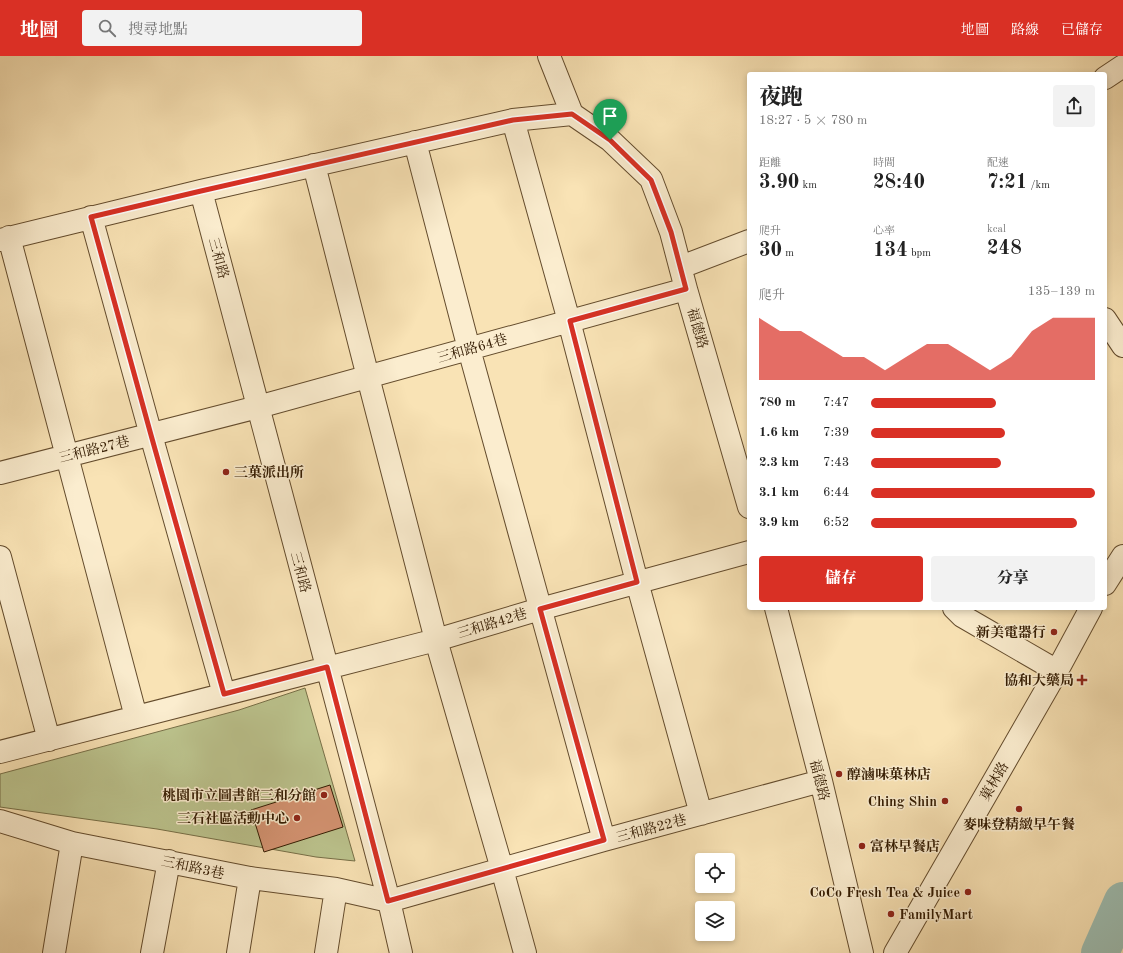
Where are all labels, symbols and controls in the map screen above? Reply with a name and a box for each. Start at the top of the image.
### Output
search box [82,10,362,46]
icon: search [96,17,118,39]
text: 地圖 [20,22,58,41]
text: 搜尋地點 [128,23,188,38]
text: 地圖 [961,23,989,37]
text: 路線 [1011,23,1039,37]
text: 已儲存 [1061,23,1103,37]
button: share [1053,85,1095,127]
text: 夜跑 [759,87,803,109]
pin [593,99,627,140]
icon: arrive [599,105,621,127]
text: 18:27 · 5 × 780 m [759,114,867,127]
text: 距離 [759,158,781,169]
text: 時間 [873,158,895,169]
text: 配速 [987,158,1009,169]
text: 3.90 [759,173,799,193]
text: 28:40 [873,173,925,193]
text: 7:21 [987,173,1027,193]
text: km [799,180,817,191]
text: /km [1027,180,1050,191]
text: kcal [987,224,1006,235]
text: 爬升 [759,226,781,237]
text: 心率 [873,226,895,237]
street label: 三和路 [206,236,231,280]
text: 248 [987,239,1022,259]
text: 30 [759,241,782,261]
text: 134 [873,241,908,261]
text: m [782,248,794,259]
text: bpm [908,248,931,259]
text: 135–139 m [1028,285,1095,298]
text: 爬升 [759,289,785,302]
street label: 福德路 [685,306,711,350]
street label: 三和路64巷 [435,331,509,366]
text: 780 m [759,396,796,409]
text: 7:47 [823,396,849,409]
text: 1.6 km [759,426,799,439]
text: 7:39 [823,426,849,439]
street label: 三和路27巷 [57,433,131,466]
text: 2.3 km [759,456,799,469]
text: 7:43 [823,456,849,469]
place label: 三菓派出所 [234,465,304,480]
marker: 三菓派出所 [221,467,231,477]
text: 3.1 km [759,486,799,499]
text: 6:44 [823,486,849,499]
text: 3.9 km [759,516,799,529]
text: 6:52 [823,516,849,529]
street label: 三和路 [288,550,313,594]
button: 儲存 [759,556,923,602]
button: 分享 [931,556,1095,602]
street label: 三和路42巷 [455,606,529,641]
place label: 新美電器行 [976,625,1046,640]
marker: 新美電器行 [1049,627,1059,637]
place label: 協和大藥局 [1004,673,1074,688]
marker: 協和大藥局 [1077,675,1087,685]
street label: 福德路 [807,758,832,802]
street label: 菓林路 [977,759,1011,803]
place label: 醇滷味菓林店 [847,766,931,782]
marker: 醇滷味菓林店 [834,769,844,779]
place label: 桃園市立圖書館三和分館 [162,787,316,803]
marker: 桃園市立圖書館三和分館 [319,790,329,800]
place label: Ching Shin [868,795,937,809]
marker: Ching Shin [940,796,950,806]
marker: 麥味登精緻早午餐 [1014,804,1024,814]
place label: 三石社區活動中心 [177,810,289,826]
street label: 三和路22巷 [614,812,688,845]
marker: 三石社區活動中心 [292,813,302,823]
place label: 麥味登精緻早午餐 [963,816,1075,832]
place label: 富林早餐店 [870,838,940,854]
marker: 富林早餐店 [857,841,867,851]
street label: 三和路3巷 [160,853,226,881]
map controls [695,853,735,941]
button: locate [695,853,735,893]
place label: CoCo Fresh Tea & Juice [809,886,960,900]
marker: CoCo Fresh Tea & Juice [963,887,973,897]
button: layers [695,901,735,941]
place label: FamilyMart [899,908,973,922]
marker: FamilyMart [886,909,896,919]

